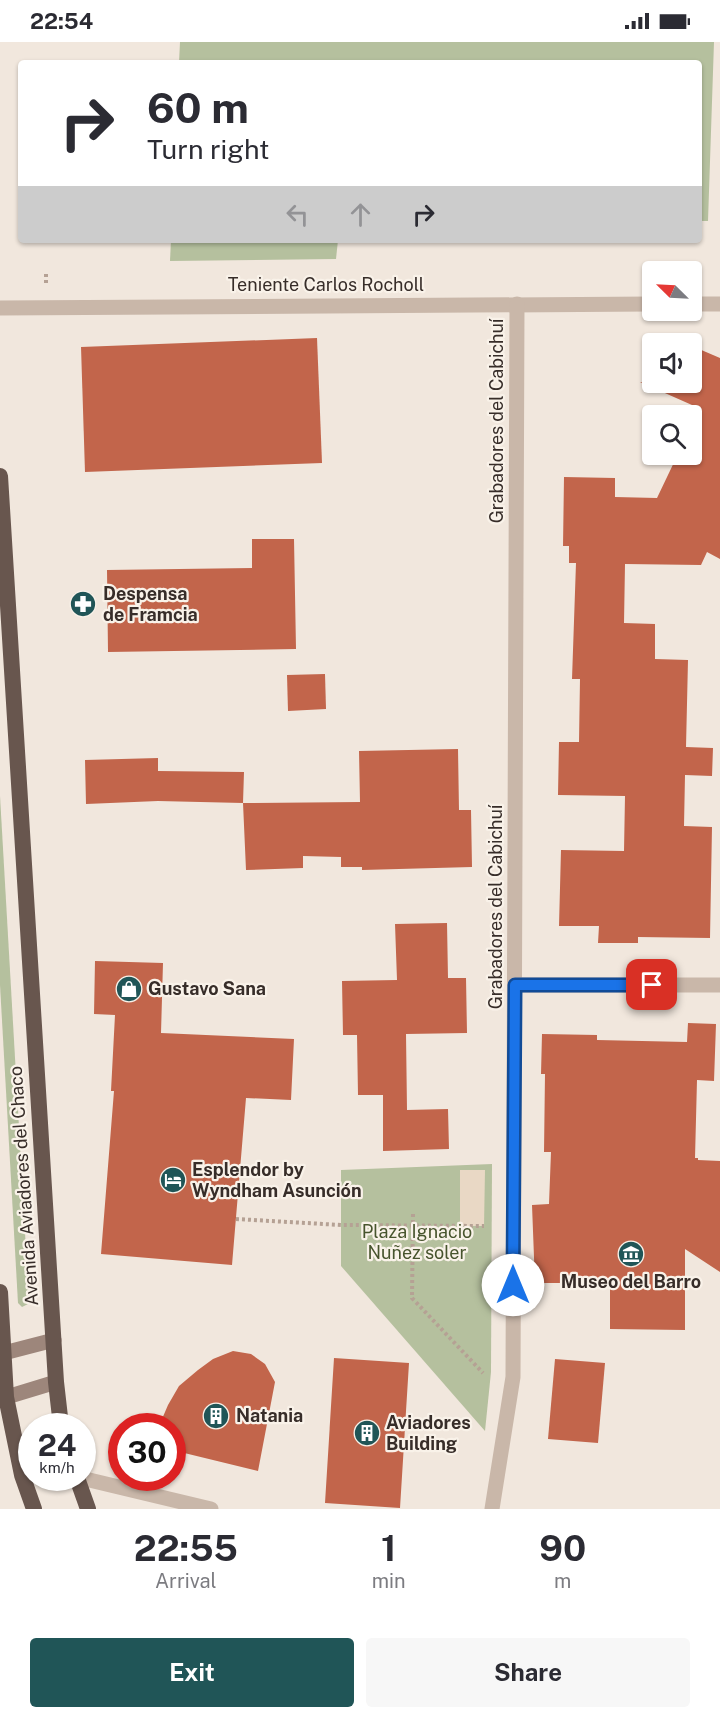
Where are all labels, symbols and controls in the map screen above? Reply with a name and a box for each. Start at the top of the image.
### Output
text: 22:54 [30,8,93,34]
text: 60 m [147,83,249,132]
icon: right [48,84,126,162]
text: Turn right [147,133,270,165]
icon: left [281,198,314,231]
icon: ahead [344,198,377,231]
icon: right [407,198,440,231]
north arrow [642,261,702,321]
map controls [642,261,702,465]
street label: Teniente Carlos Rocholl [228,274,424,295]
street label: Grabadores del Cabichuí [486,318,507,523]
button: sound [642,333,702,393]
button: search [642,405,702,465]
place label: Despensa de Framcia [103,583,198,625]
pharmacy icon: Despensa de Framcia [68,589,98,619]
street label: Grabadores del Cabichuí [485,804,506,1009]
pin [626,959,677,1010]
icon: arrive [635,968,668,1001]
shop icon: Gustavo Sana [114,974,144,1004]
place label: Gustavo Sana [148,978,266,999]
street label: Avenida Aviadores del Chaco [5,1065,42,1307]
place label: Esplendor by Wyndham Asunción [192,1159,362,1201]
hotel icon: Esplendor by Wyndham Asunción [158,1165,188,1195]
park label: Plaza Ignacio Nuñez soler [362,1221,472,1263]
museum icon: Museo del Barro [616,1239,646,1269]
position arrow [481,1253,545,1317]
place label: Museo del Barro [561,1271,701,1292]
building icon: Natania [201,1401,231,1431]
place label: Natania [236,1405,303,1426]
place label: Aviadores Building [386,1412,471,1454]
speed limit sign: 30 [108,1413,186,1491]
building icon: Aviadores Building [352,1418,382,1448]
text: 24 [38,1427,76,1463]
text: km/h [39,1459,75,1476]
text: 22:55 [134,1527,238,1569]
text: 1 [381,1527,396,1569]
text: 90 [539,1527,586,1569]
text: Arrival [155,1569,217,1593]
text: min [372,1569,406,1593]
text: m [554,1569,571,1593]
button: Exit [30,1638,354,1707]
button: Share [366,1638,690,1707]

